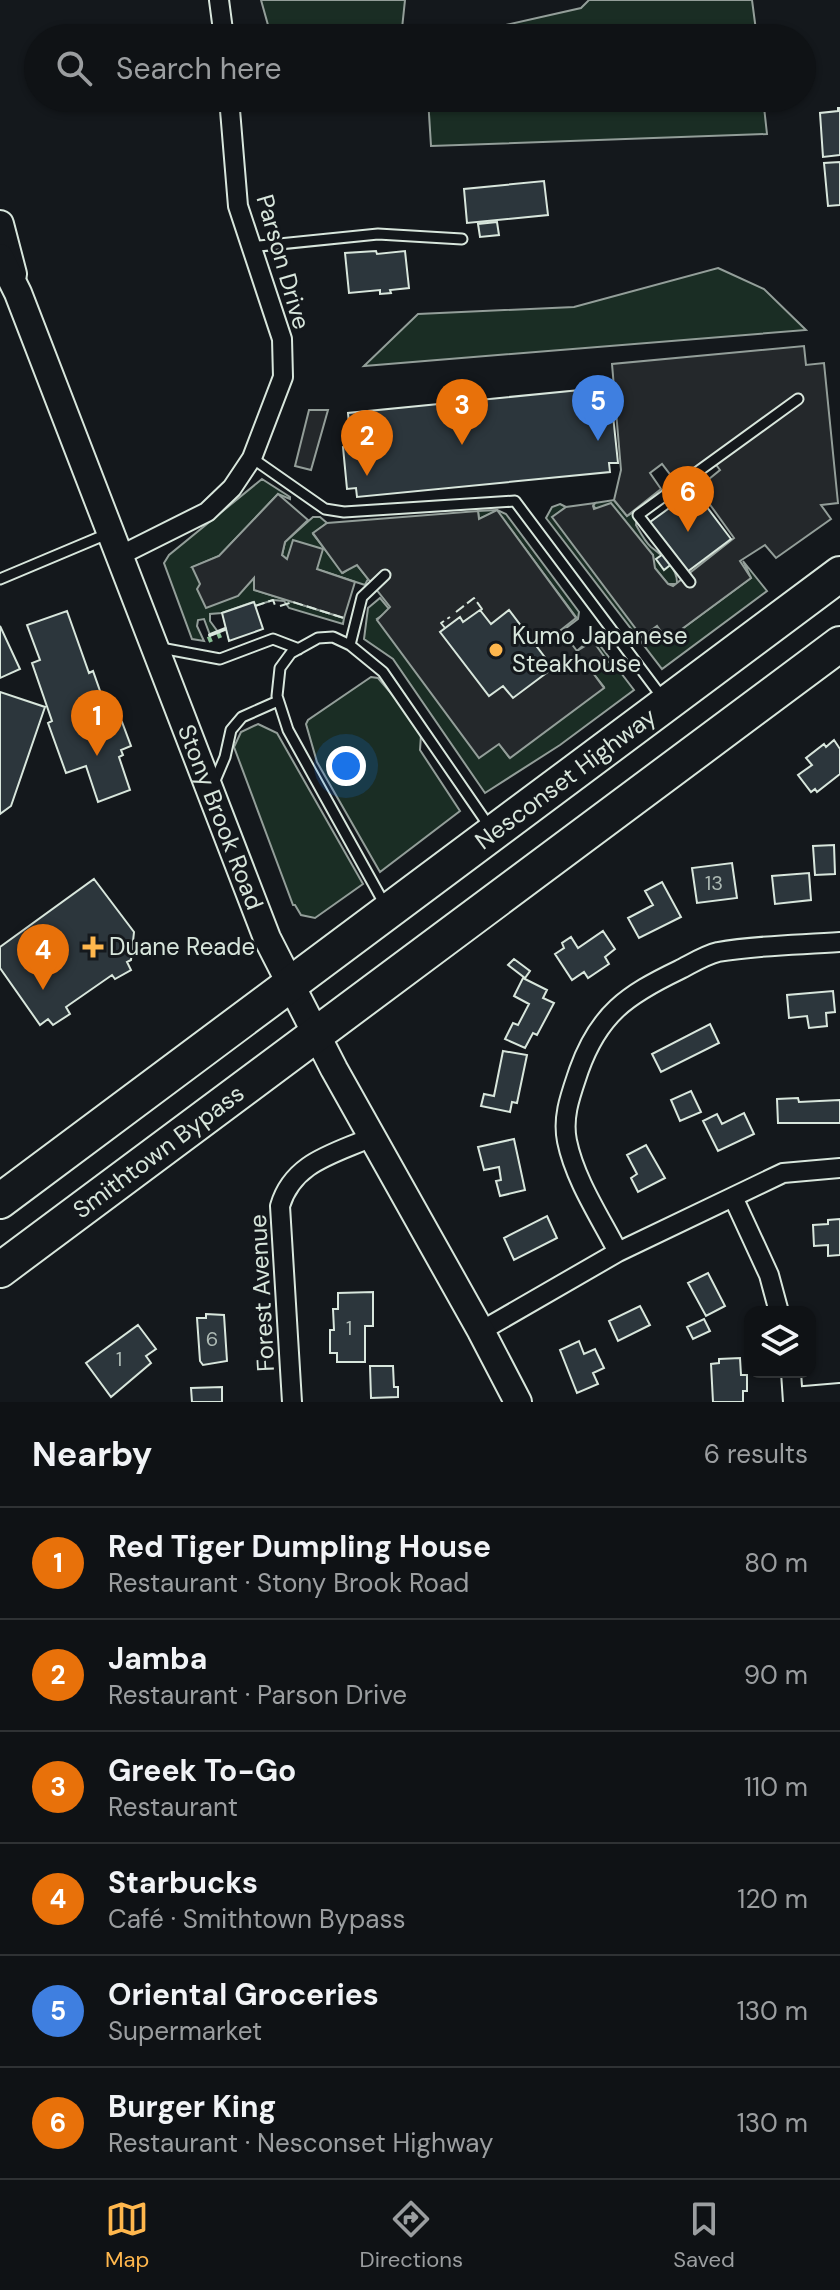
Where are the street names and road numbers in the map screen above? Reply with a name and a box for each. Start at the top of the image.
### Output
street label: Parson Drive [249,191,317,333]
street label: Nesconset Highway [469,701,662,856]
street label: Stony Brook Road [171,720,271,914]
street label: Smithtown Bypass [67,1077,250,1225]
street label: Forest Avenue [242,1214,281,1372]

